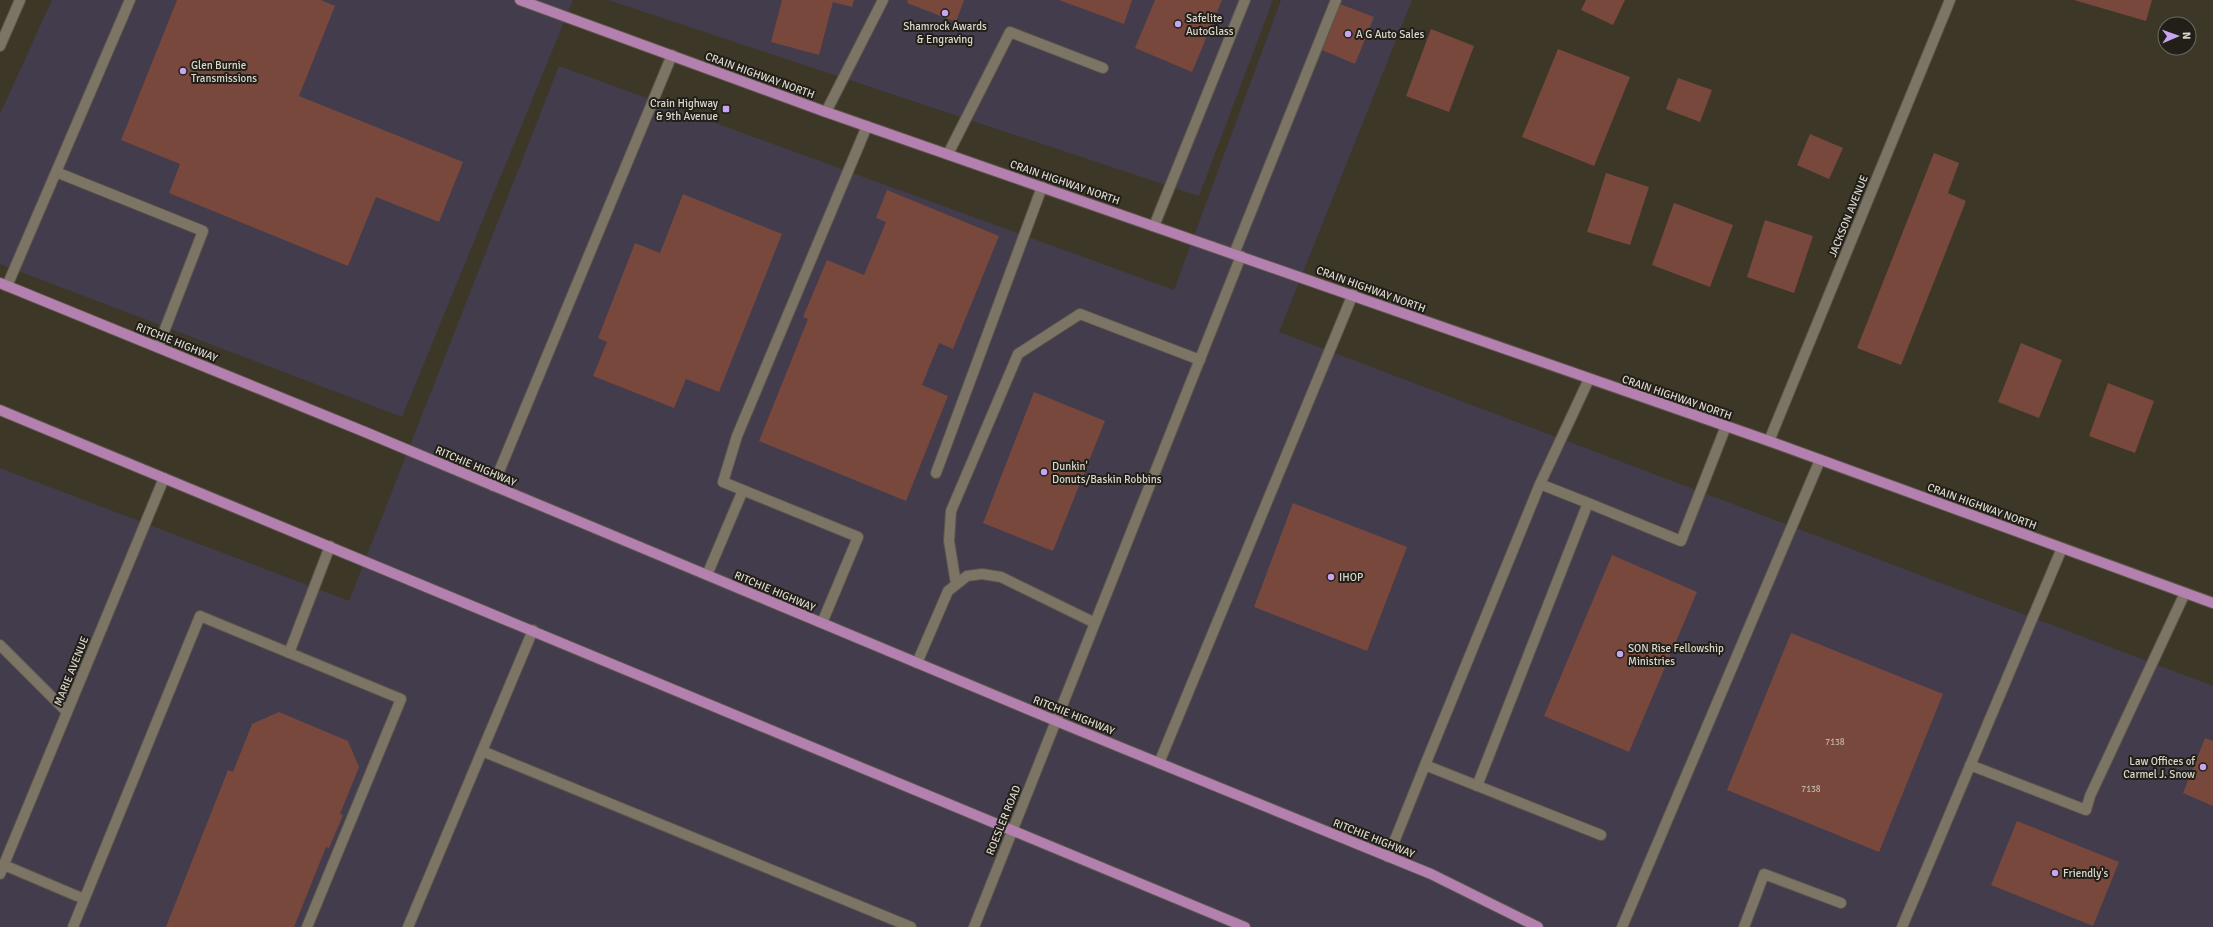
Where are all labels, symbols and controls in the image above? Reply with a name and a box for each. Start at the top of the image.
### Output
marker: Shamrock Awards & Engraving [940,8,950,18]
place label: Safelite AutoGlass [1186,12,1234,38]
north arrow [2157,16,2197,56]
marker: Safelite AutoGlass [1173,19,1183,29]
place label: Shamrock Awards & Engraving [903,20,987,46]
place label: A G Auto Sales [1356,28,1424,41]
marker: A G Auto Sales [1343,29,1353,39]
text: N [2180,32,2193,40]
street label: CRAIN HIGHWAY NORTH [703,50,816,101]
place label: Glen Burnie Transmissions [191,59,257,85]
marker: Glen Burnie Transmissions [178,66,188,76]
place label: Crain Highway & 9th Avenue [650,97,719,123]
marker: Crain Highway & 9th Avenue [721,104,731,114]
street label: CRAIN HIGHWAY NORTH [1008,158,1122,207]
street label: JACKSON AVENUE [1826,173,1871,259]
street label: CRAIN HIGHWAY NORTH [1314,264,1427,315]
street label: RITCHIE HIGHWAY [134,320,220,365]
street label: CRAIN HIGHWAY NORTH [1620,373,1734,422]
street label: RITCHIE HIGHWAY [433,444,519,490]
place label: Dunkin' Donuts/Baskin Robbins [1052,460,1162,486]
marker: Dunkin' Donuts/Baskin Robbins [1039,467,1049,477]
street label: CRAIN HIGHWAY NORTH [1925,481,2038,532]
street label: RITCHIE HIGHWAY [732,569,818,615]
place label: IHOP [1339,571,1363,584]
marker: IHOP [1326,572,1336,582]
street label: MARIE AVENUE [52,635,91,708]
place label: SON Rise Fellowship Ministries [1628,642,1724,668]
marker: SON Rise Fellowship Ministries [1615,649,1625,659]
street label: RITCHIE HIGHWAY [1031,693,1117,738]
house number: 7138 [1825,737,1845,748]
place label: Law Offices of Carmel J. Snow [2123,755,2196,781]
marker: Law Offices of Carmel J. Snow [2198,762,2208,772]
street label: ROESLER ROAD [984,783,1023,857]
house number: 7138 [1801,784,1821,795]
street label: RITCHIE HIGHWAY [1331,816,1417,861]
place label: Friendly's [2063,867,2109,880]
marker: Friendly's [2050,868,2060,878]

